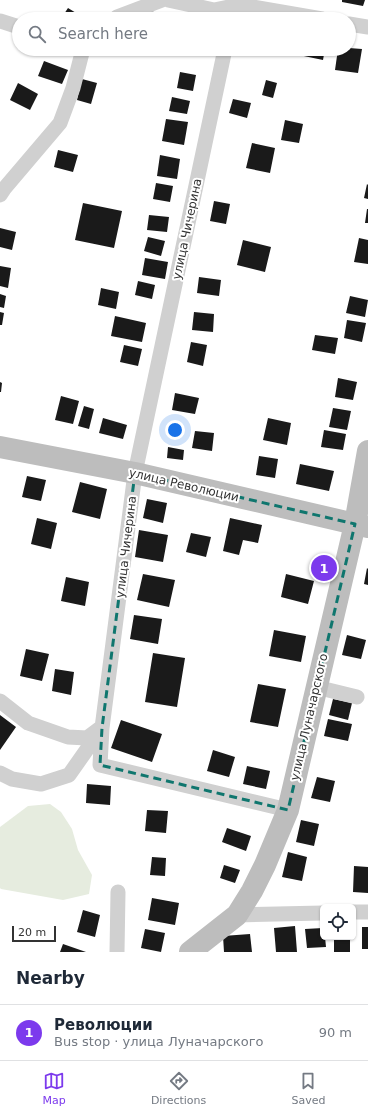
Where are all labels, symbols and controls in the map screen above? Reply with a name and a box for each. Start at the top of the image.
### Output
search box [12,12,356,56]
icon: search [26,23,48,45]
text: Search here [58,25,148,43]
street label: улица Чичерина [169,177,205,281]
your location [165,420,185,440]
street label: улица Революции [128,466,240,504]
street label: улица Чичерина [113,495,139,599]
pin: 1 [311,553,337,583]
street label: улица Луначарского [288,652,330,782]
map controls [320,904,356,940]
button: locate [320,904,356,940]
scale bar [12,924,56,943]
text: 20 m [18,926,46,939]
text: Nearby [16,968,85,988]
text: Революции [54,1016,153,1034]
text: 1 [24,1025,34,1040]
text: 90 m [319,1025,352,1040]
text: Bus stop · улица Луначарского [54,1034,264,1049]
tab: Map [43,1070,66,1107]
tab: Directions [151,1070,206,1107]
tab: Saved [291,1070,325,1107]

